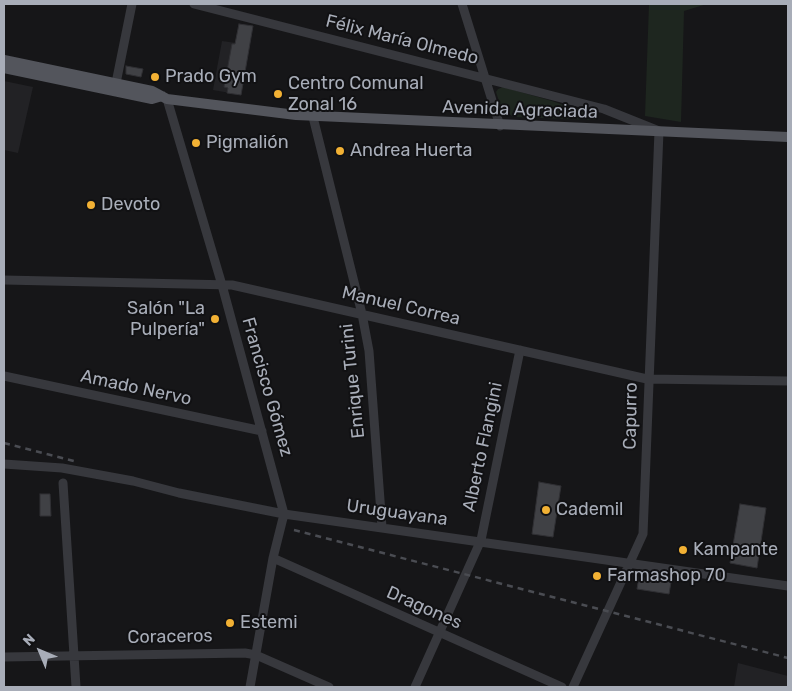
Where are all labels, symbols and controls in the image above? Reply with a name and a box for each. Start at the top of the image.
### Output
street label: Félix María Olmedo [323,11,481,69]
place label: Prado Gym [165,66,257,88]
marker: Prado Gym [149,71,161,83]
place label: Centro Comunal Zonal 16 [288,73,424,116]
marker: Centro Comunal Zonal 16 [272,88,284,100]
street label: Avenida Agraciada [442,96,598,124]
place label: Pigmalión [206,132,289,154]
marker: Pigmalión [190,137,202,149]
place label: Andrea Huerta [350,140,472,162]
marker: Andrea Huerta [334,145,346,157]
place label: Devoto [101,194,160,216]
marker: Devoto [85,199,97,211]
street label: Manuel Correa [340,282,462,330]
place label: Salón "La Pulpería" [127,298,205,340]
marker: Salón "La Pulpería" [209,313,221,325]
street label: Francisco Gómez [237,315,297,459]
street label: Enrique Turini [336,323,370,439]
street label: Amado Nervo [79,366,193,410]
street label: Alberto Flangini [459,380,507,514]
street label: Capurro [620,382,642,450]
street label: Uruguayana [345,495,449,531]
place label: Cademil [556,499,623,521]
marker: Cademil [540,504,552,516]
place label: Kampante [693,539,778,561]
marker: Kampante [677,544,689,556]
place label: Farmashop 70 [607,565,726,587]
marker: Farmashop 70 [591,570,603,582]
street label: Dragones [383,582,465,634]
place label: Estemi [240,612,298,634]
marker: Estemi [224,617,236,629]
street label: Coraceros [127,625,213,649]
north arrow [15,626,65,676]
text: N [19,630,39,650]

